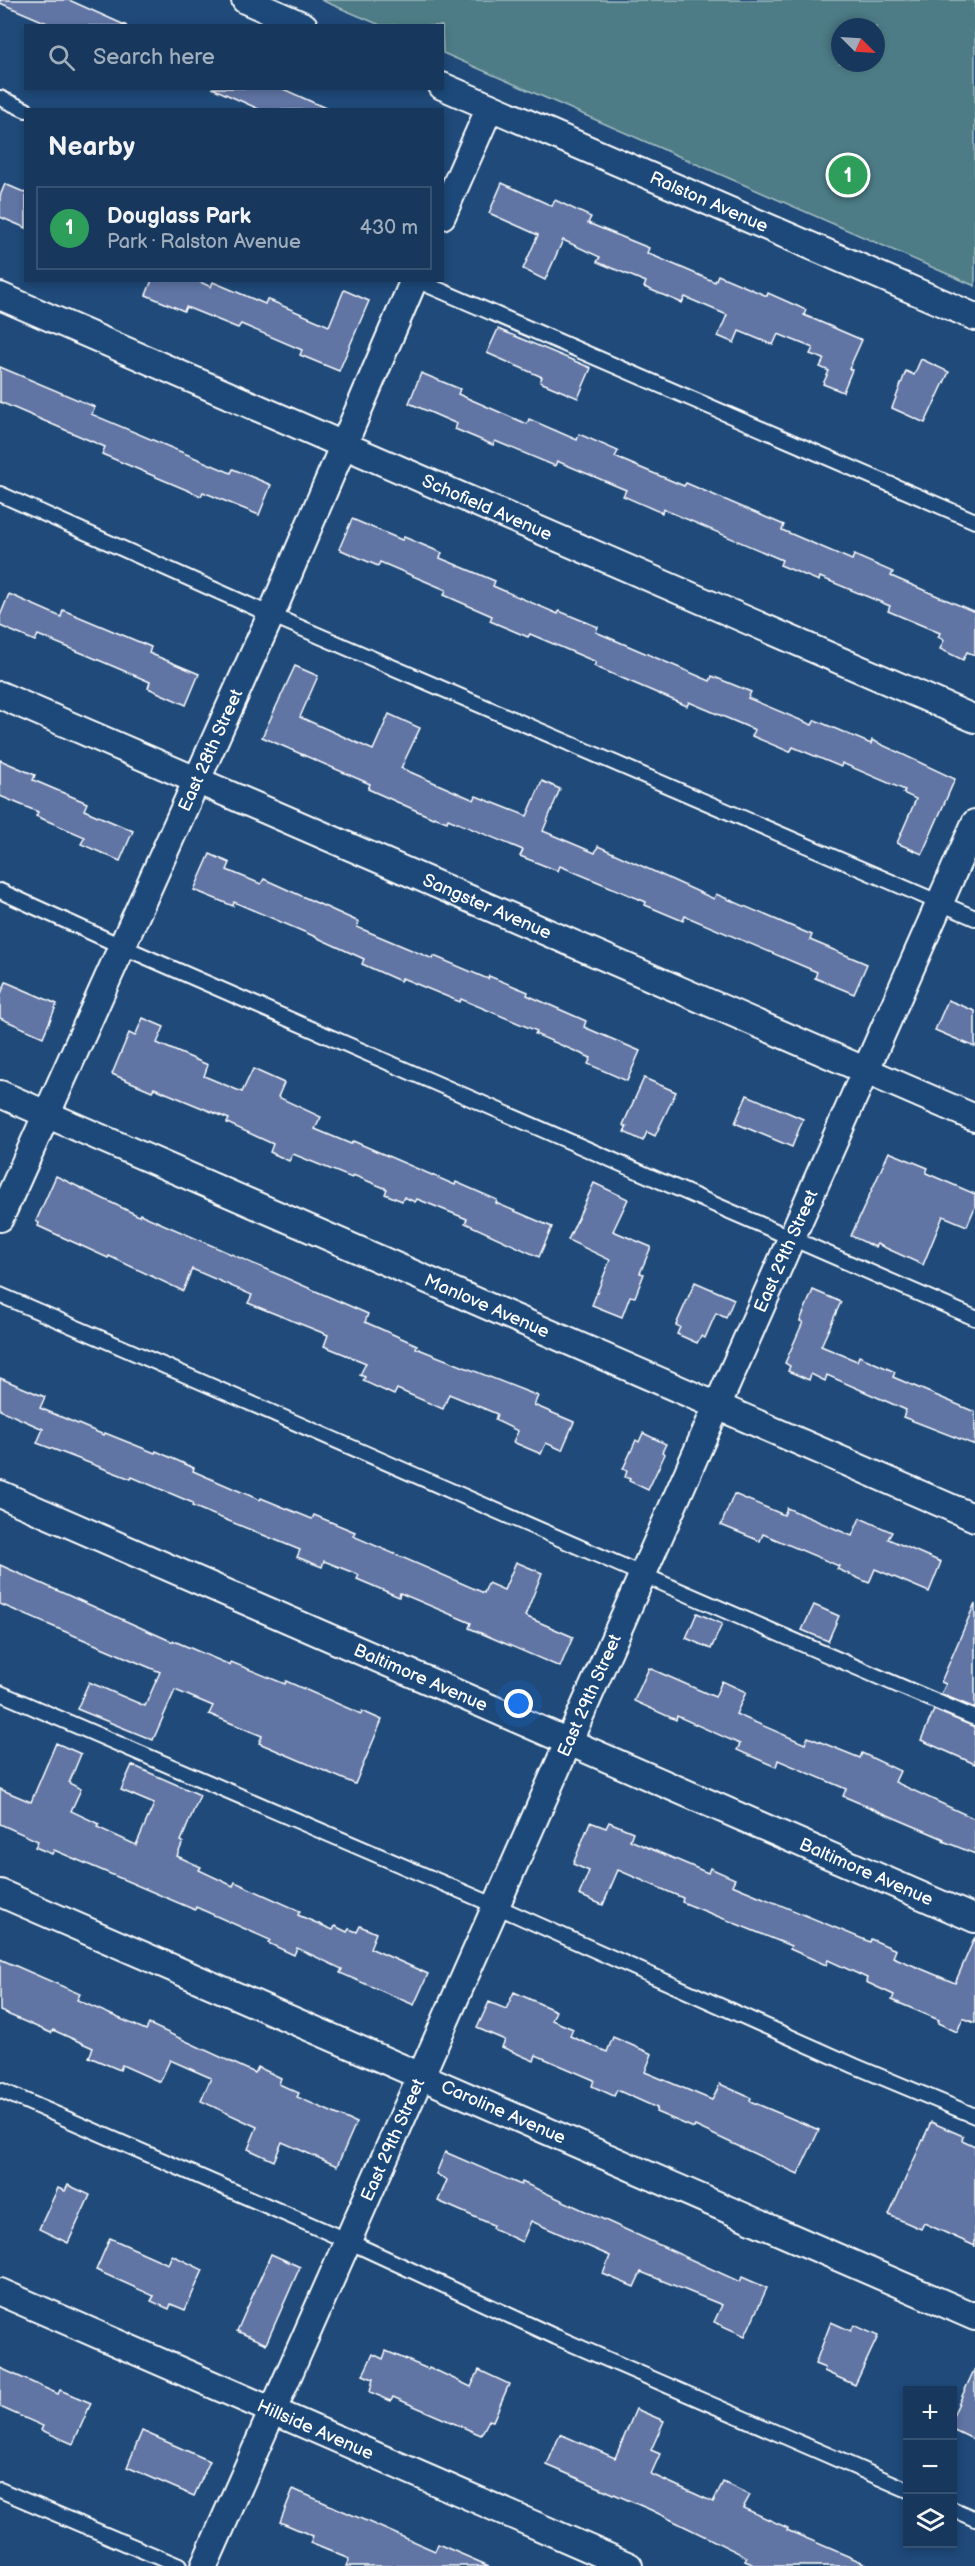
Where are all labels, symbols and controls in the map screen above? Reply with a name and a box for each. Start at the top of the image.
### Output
north arrow [831,18,885,72]
search box [24,24,444,90]
icon: search [45,41,78,74]
text: Search here [93,44,215,71]
text: Nearby [48,132,135,163]
pin: 1 [828,152,868,198]
street label: Ralston Avenue [647,167,771,237]
text: Douglass Park [107,203,251,230]
text: 1 [65,216,74,240]
text: 430 m [360,216,418,240]
text: Park · Ralston Avenue [107,230,301,254]
street label: Schofield Avenue [419,470,555,545]
street label: East 28th Street [174,685,248,815]
street label: Sangster Avenue [419,870,555,944]
street label: East 29th Street [750,1186,823,1316]
street label: Manlove Avenue [421,1270,553,1343]
street label: East 29th Street [553,1631,626,1760]
street label: Baltimore Avenue [351,1640,491,1716]
your location [504,1689,533,1718]
street label: Baltimore Avenue [796,1834,936,1911]
street label: East 29th Street [357,2075,429,2205]
street label: Caroline Avenue [438,2076,569,2149]
map controls [903,2386,957,2548]
button: + [903,2386,957,2440]
street label: Hillside Avenue [254,2395,377,2465]
button: − [903,2440,957,2494]
button: layers [903,2494,957,2548]

